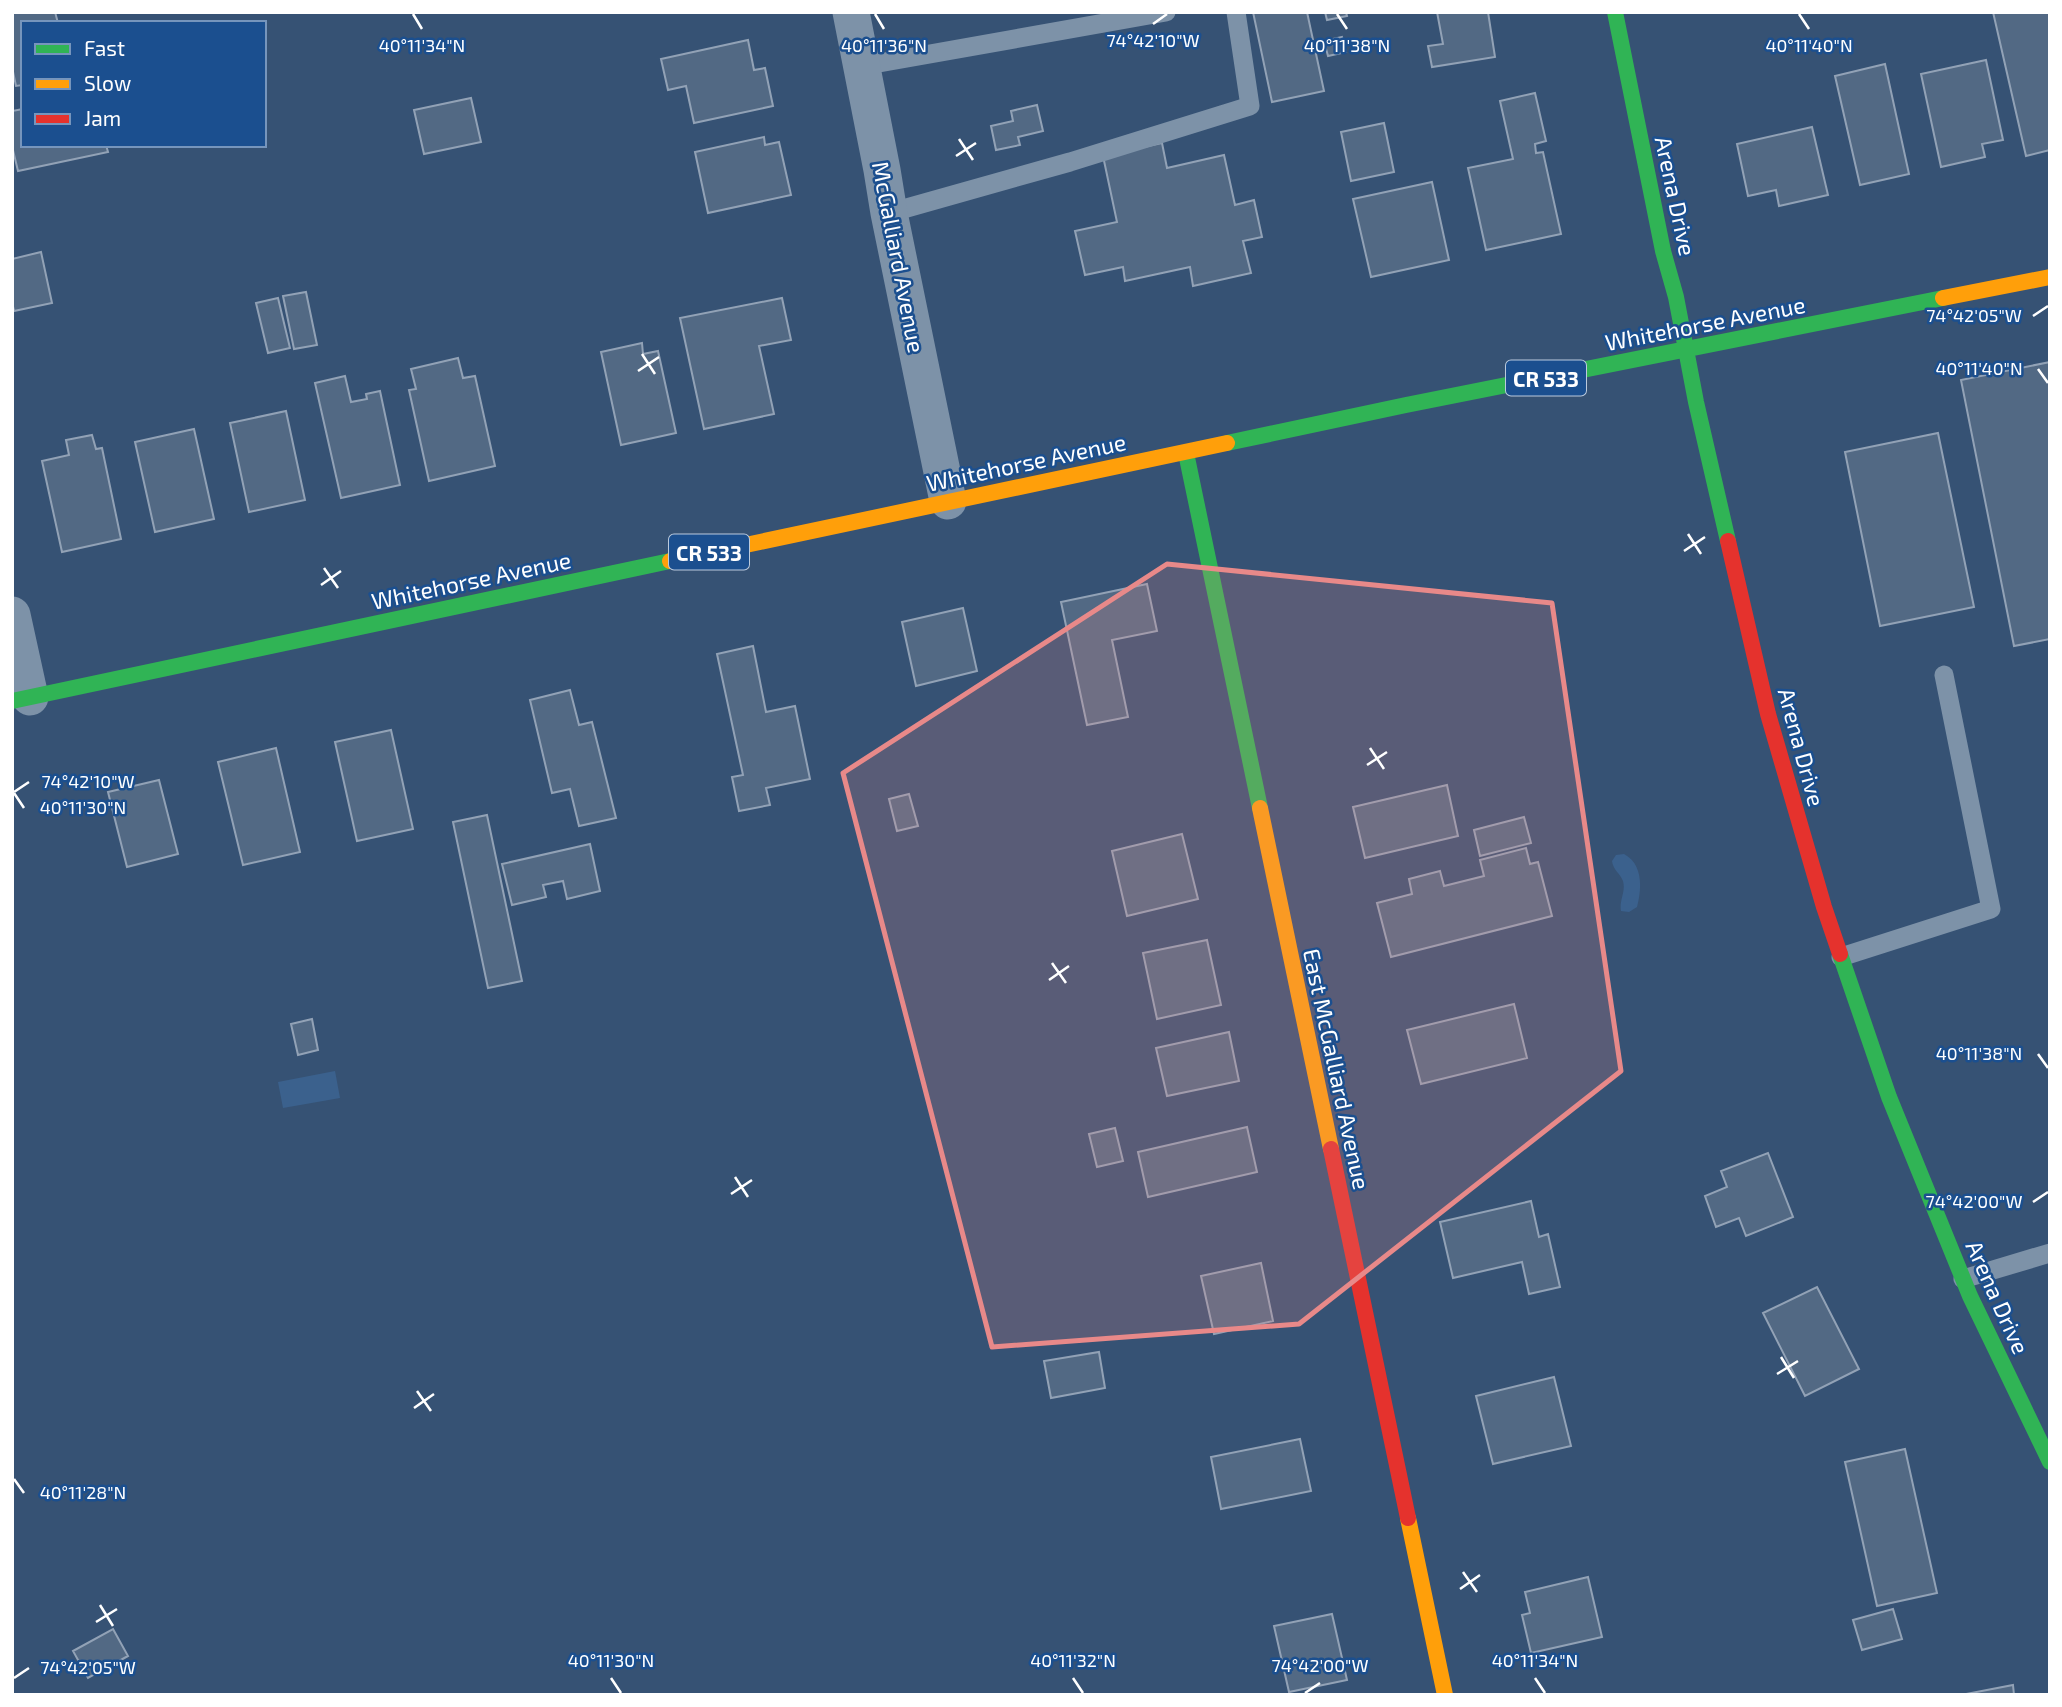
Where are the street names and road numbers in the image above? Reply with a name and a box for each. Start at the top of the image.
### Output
street label: Arena Drive [1650,134,1702,258]
street label: McGalliard Avenue [867,159,931,355]
street label: Whitehorse Avenue [1603,290,1807,356]
road number: CR 533 [1506,360,1586,396]
street label: Whitehorse Avenue [924,427,1128,497]
road number: CR 533 [669,534,749,570]
street label: Whitehorse Avenue [369,545,573,615]
street label: Arena Drive [1773,685,1831,809]
street label: East McGalliard Avenue [1298,946,1376,1192]
street label: Arena Drive [1961,1236,2035,1358]

